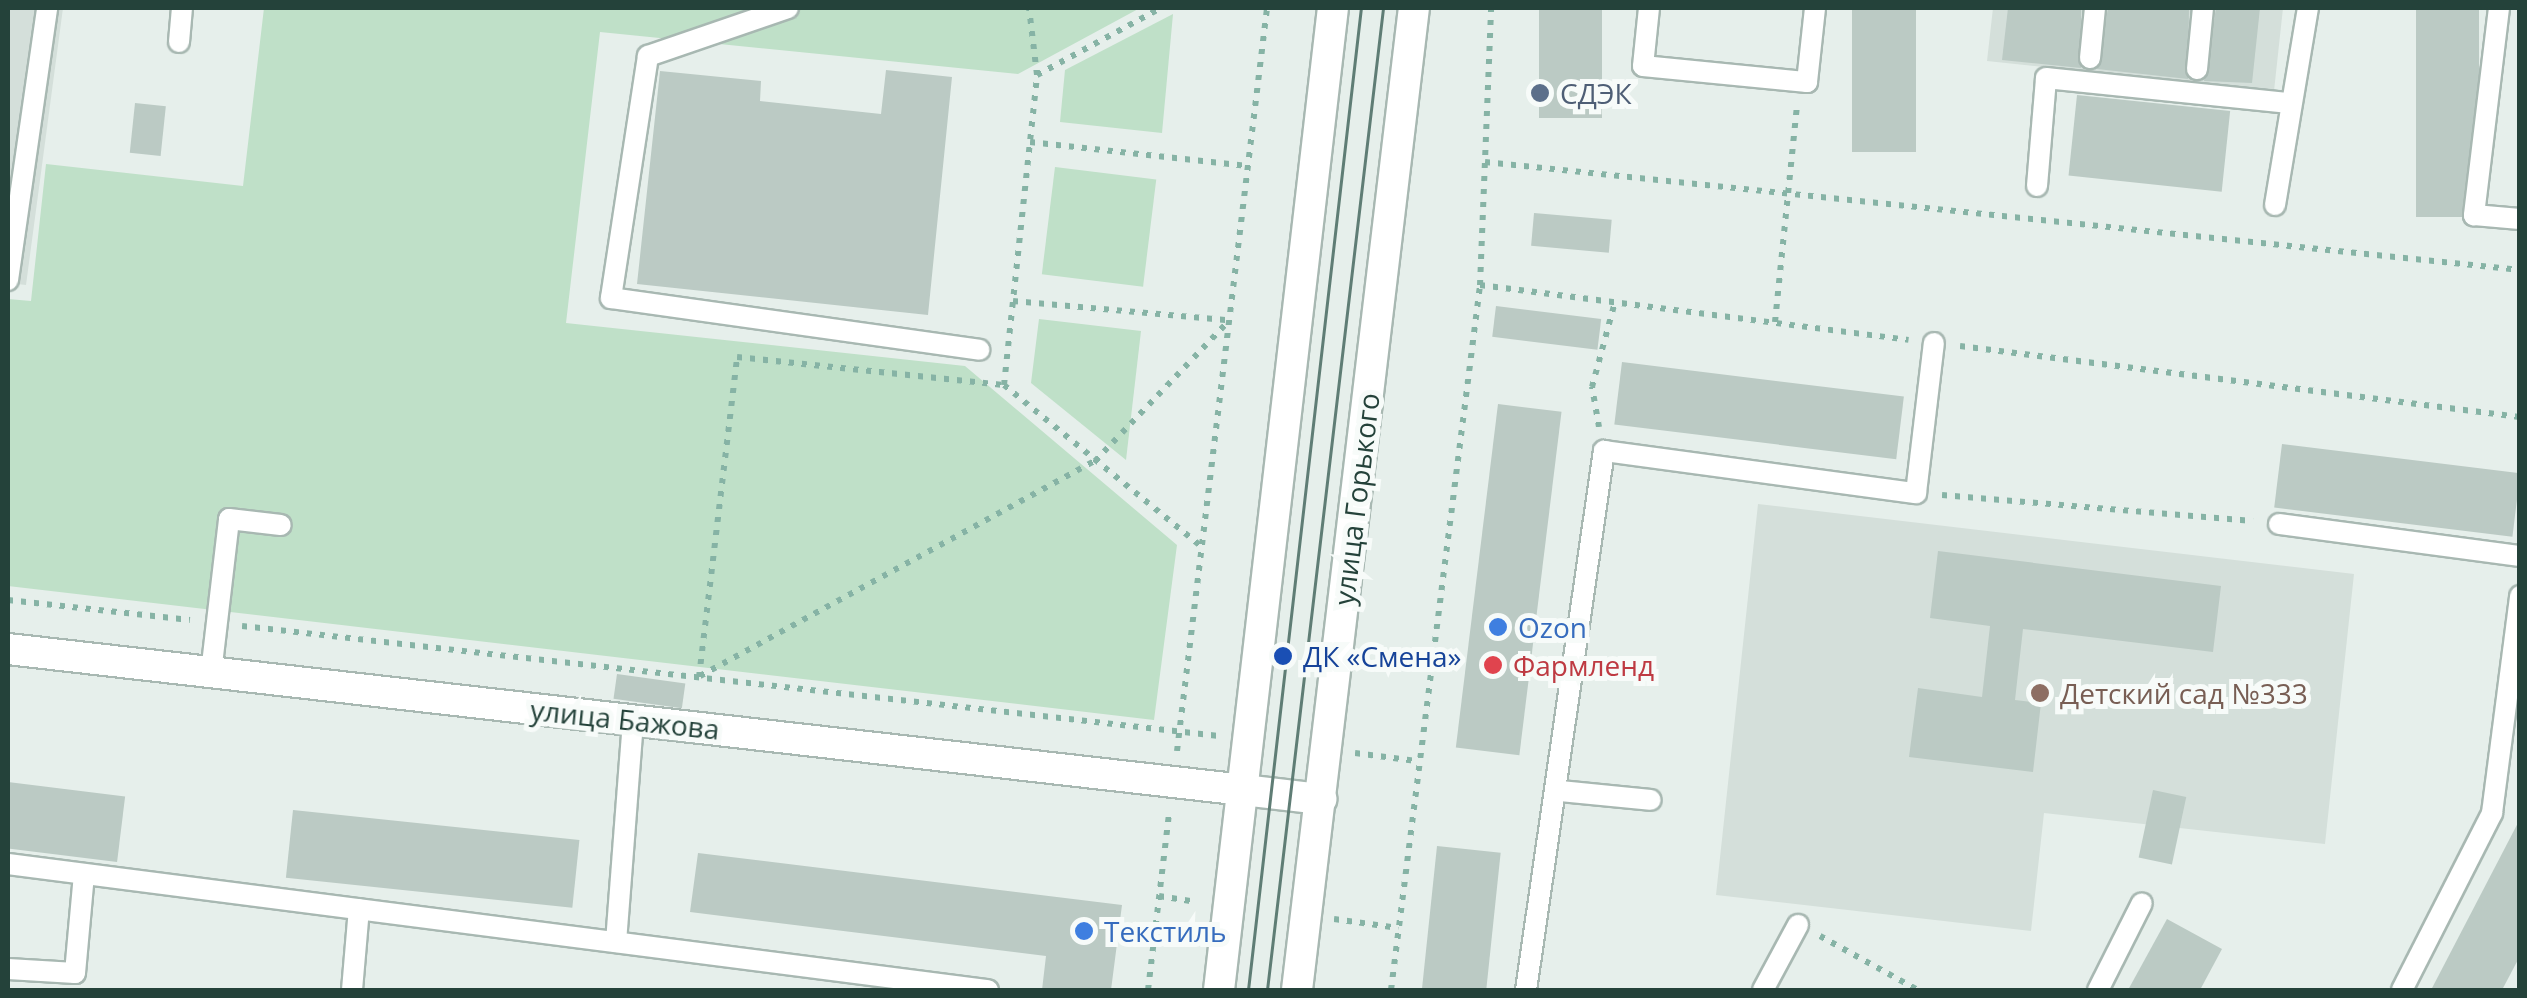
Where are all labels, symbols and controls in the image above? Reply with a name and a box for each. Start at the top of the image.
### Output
place label: СДЭК [1560,76,1632,110]
marker: СДЭК [1529,82,1551,104]
street label: улица Горького [1326,391,1386,607]
place label: Ozon [1518,610,1587,644]
marker: Ozon [1487,616,1509,638]
place label: ДК «Смена» [1303,639,1461,673]
marker: ДК «Смена» [1272,645,1294,667]
place label: Фармленд [1513,648,1654,682]
marker: Фармленд [1482,654,1504,676]
place label: Детский сад №333 [2060,676,2308,710]
marker: Детский сад №333 [2029,682,2051,704]
street label: улица Бажова [529,692,721,746]
place label: Текстиль [1104,914,1227,948]
marker: Текстиль [1073,920,1095,942]

